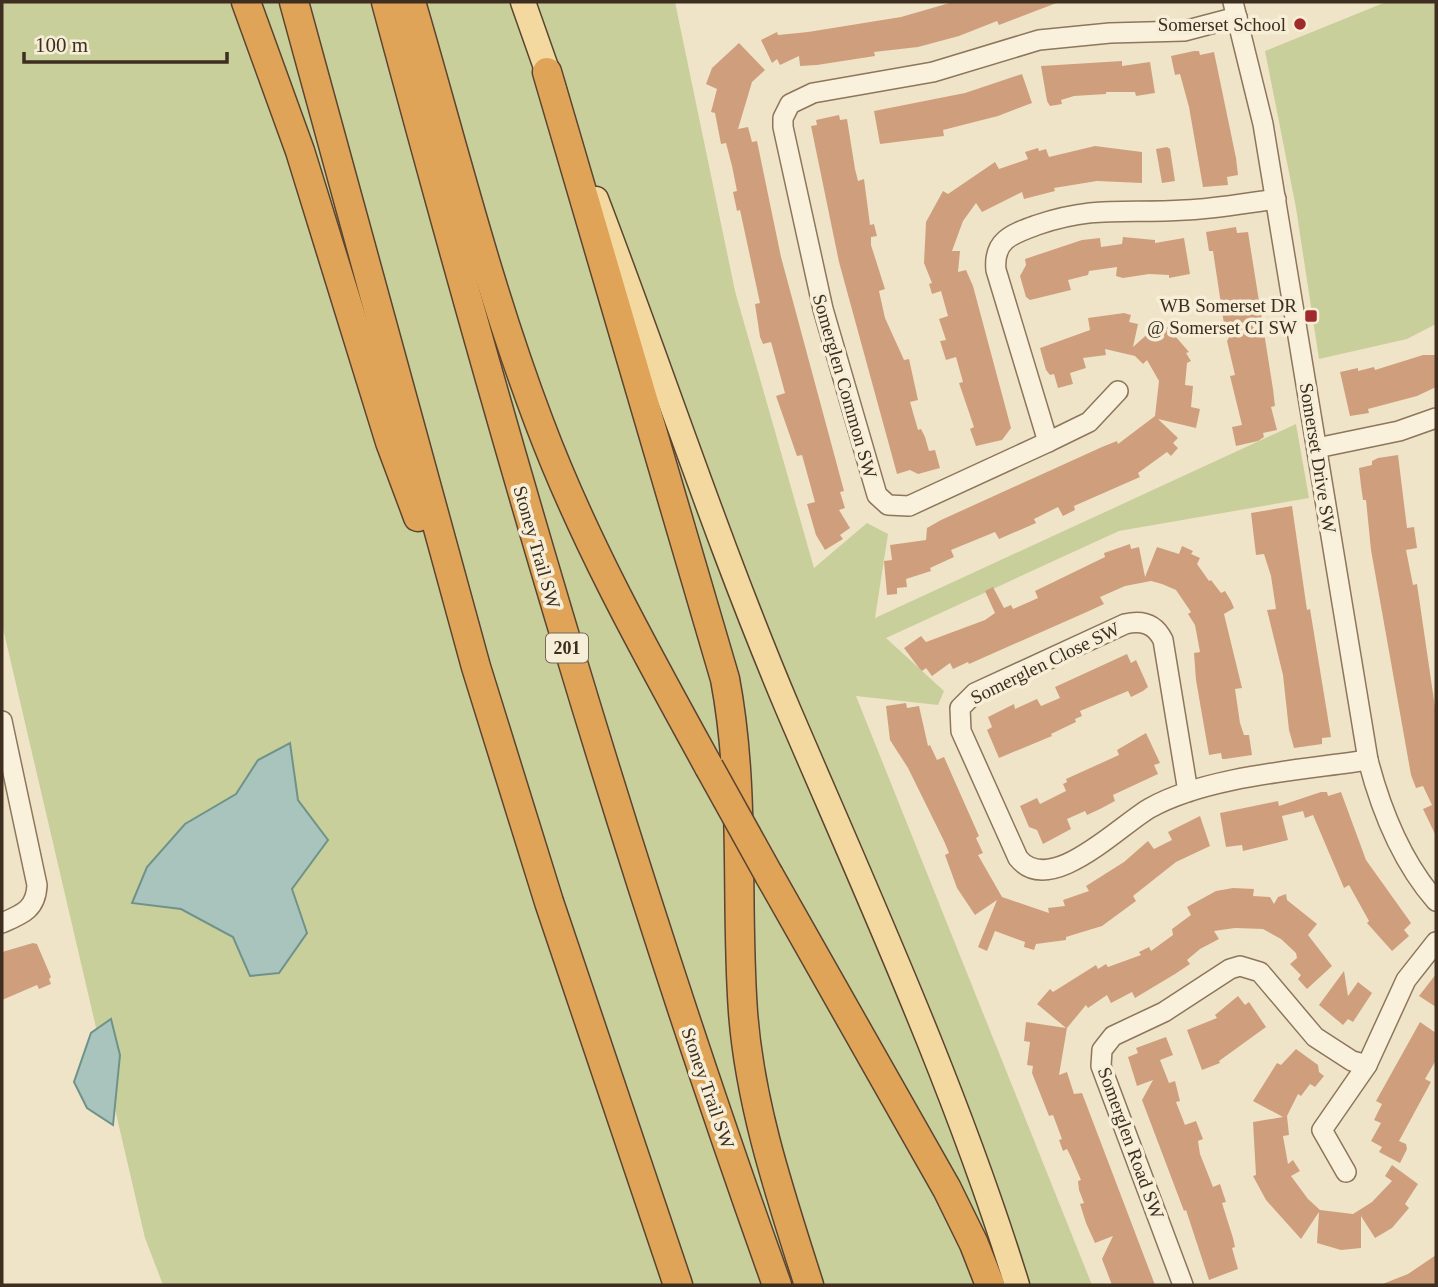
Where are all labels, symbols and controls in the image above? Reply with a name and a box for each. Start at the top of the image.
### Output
place label: Somerset School [1158,14,1286,35]
marker: Somerset School [1292,16,1308,32]
scale bar [24,21,228,65]
text: 100 m [35,33,88,57]
street label: Somerglen Common SW [809,291,881,481]
place label: WB Somerset DR @ Somerset CI SW [1147,295,1297,338]
marker: WB Somerset DR @ Somerset CI SW [1303,308,1319,324]
street label: Somerset Drive SW [1296,381,1340,535]
street label: Stoney Trail SW [509,483,565,611]
street label: Somerglen Close SW [967,618,1123,708]
road number: 201 [546,634,588,662]
street label: Stoney Trail SW [677,1025,739,1151]
street label: Somerglen Road SW [1094,1064,1168,1222]

